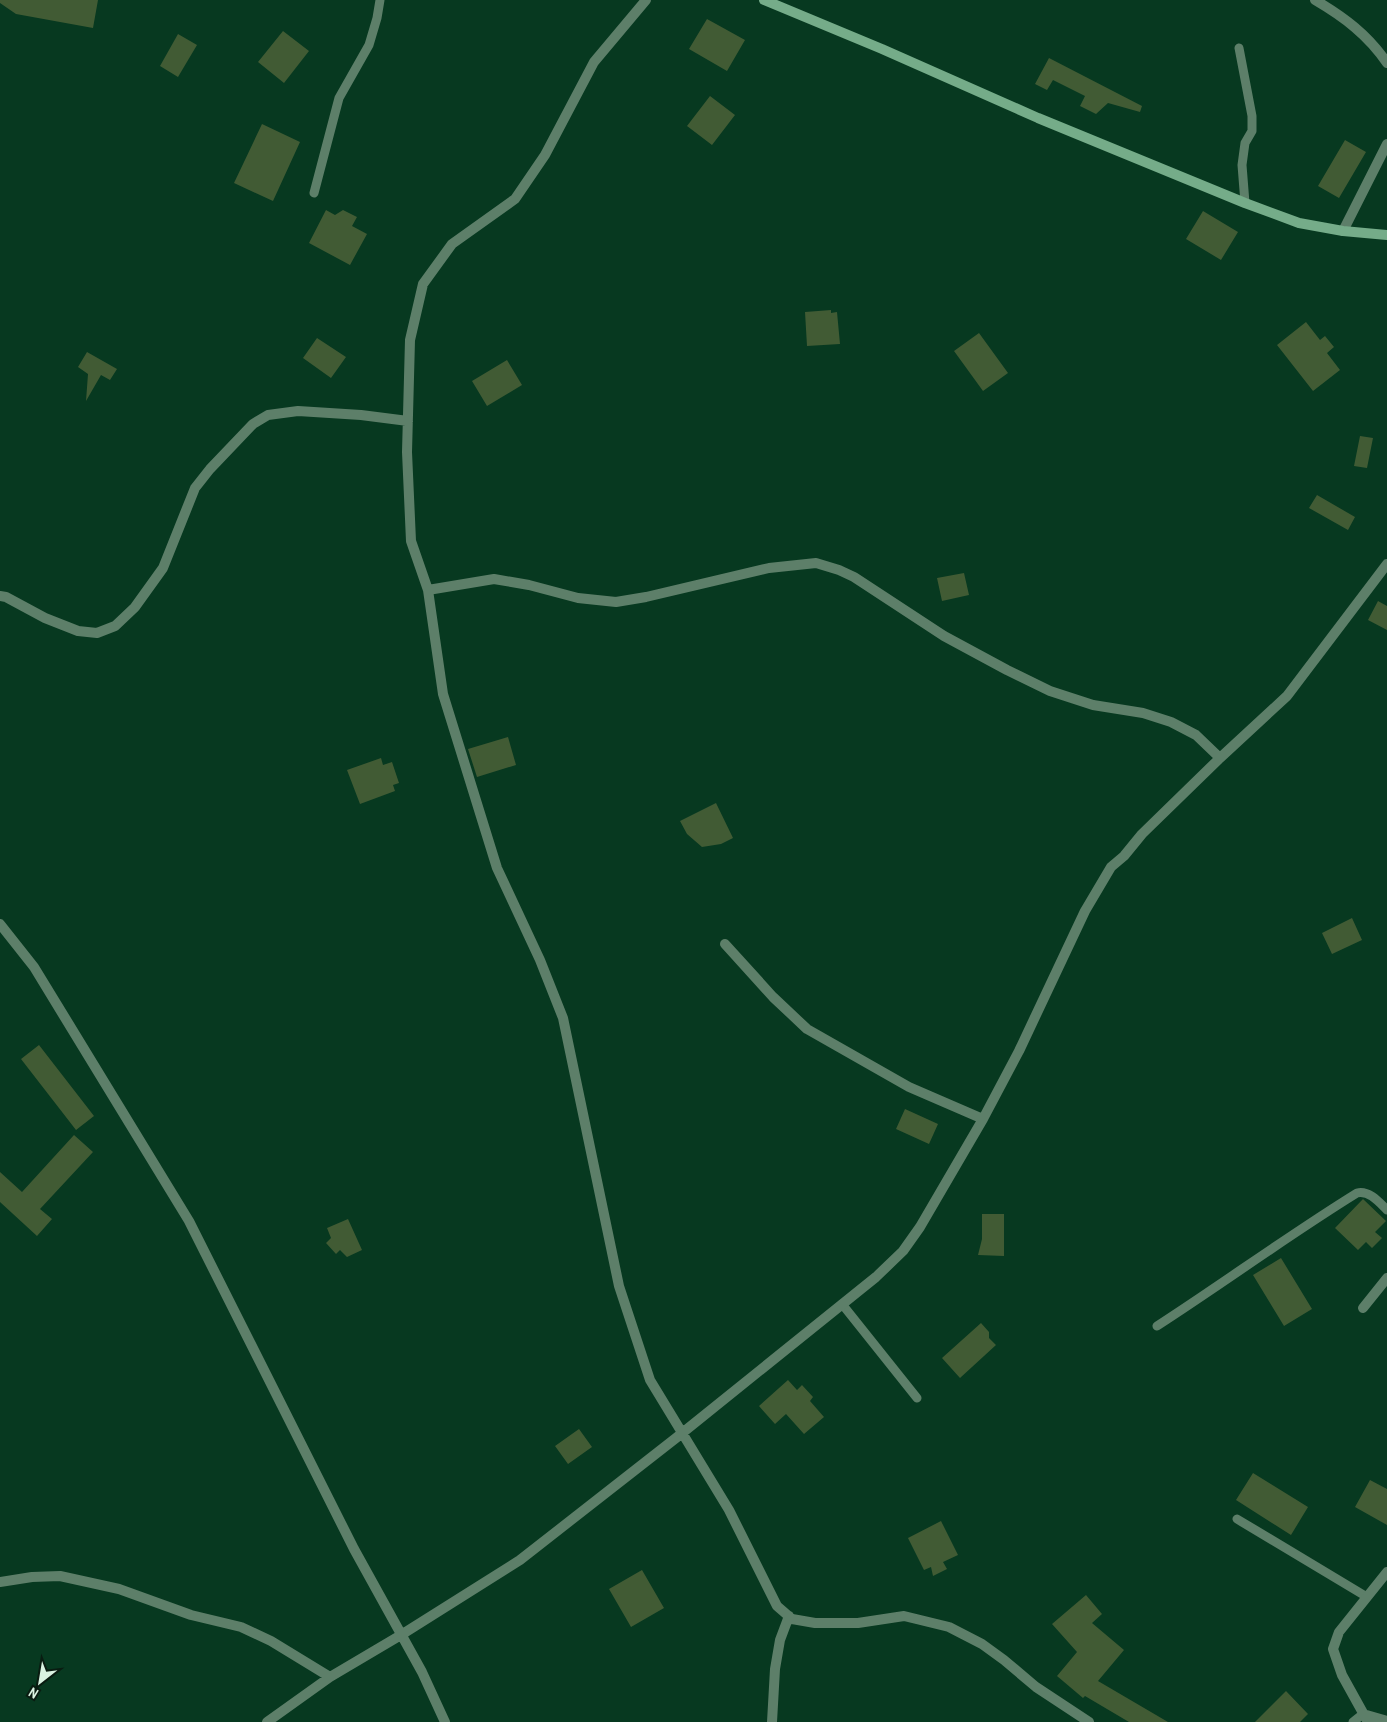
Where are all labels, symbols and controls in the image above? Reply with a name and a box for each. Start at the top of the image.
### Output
north arrow [15,1657,65,1707]
text: N [25,1683,41,1703]

